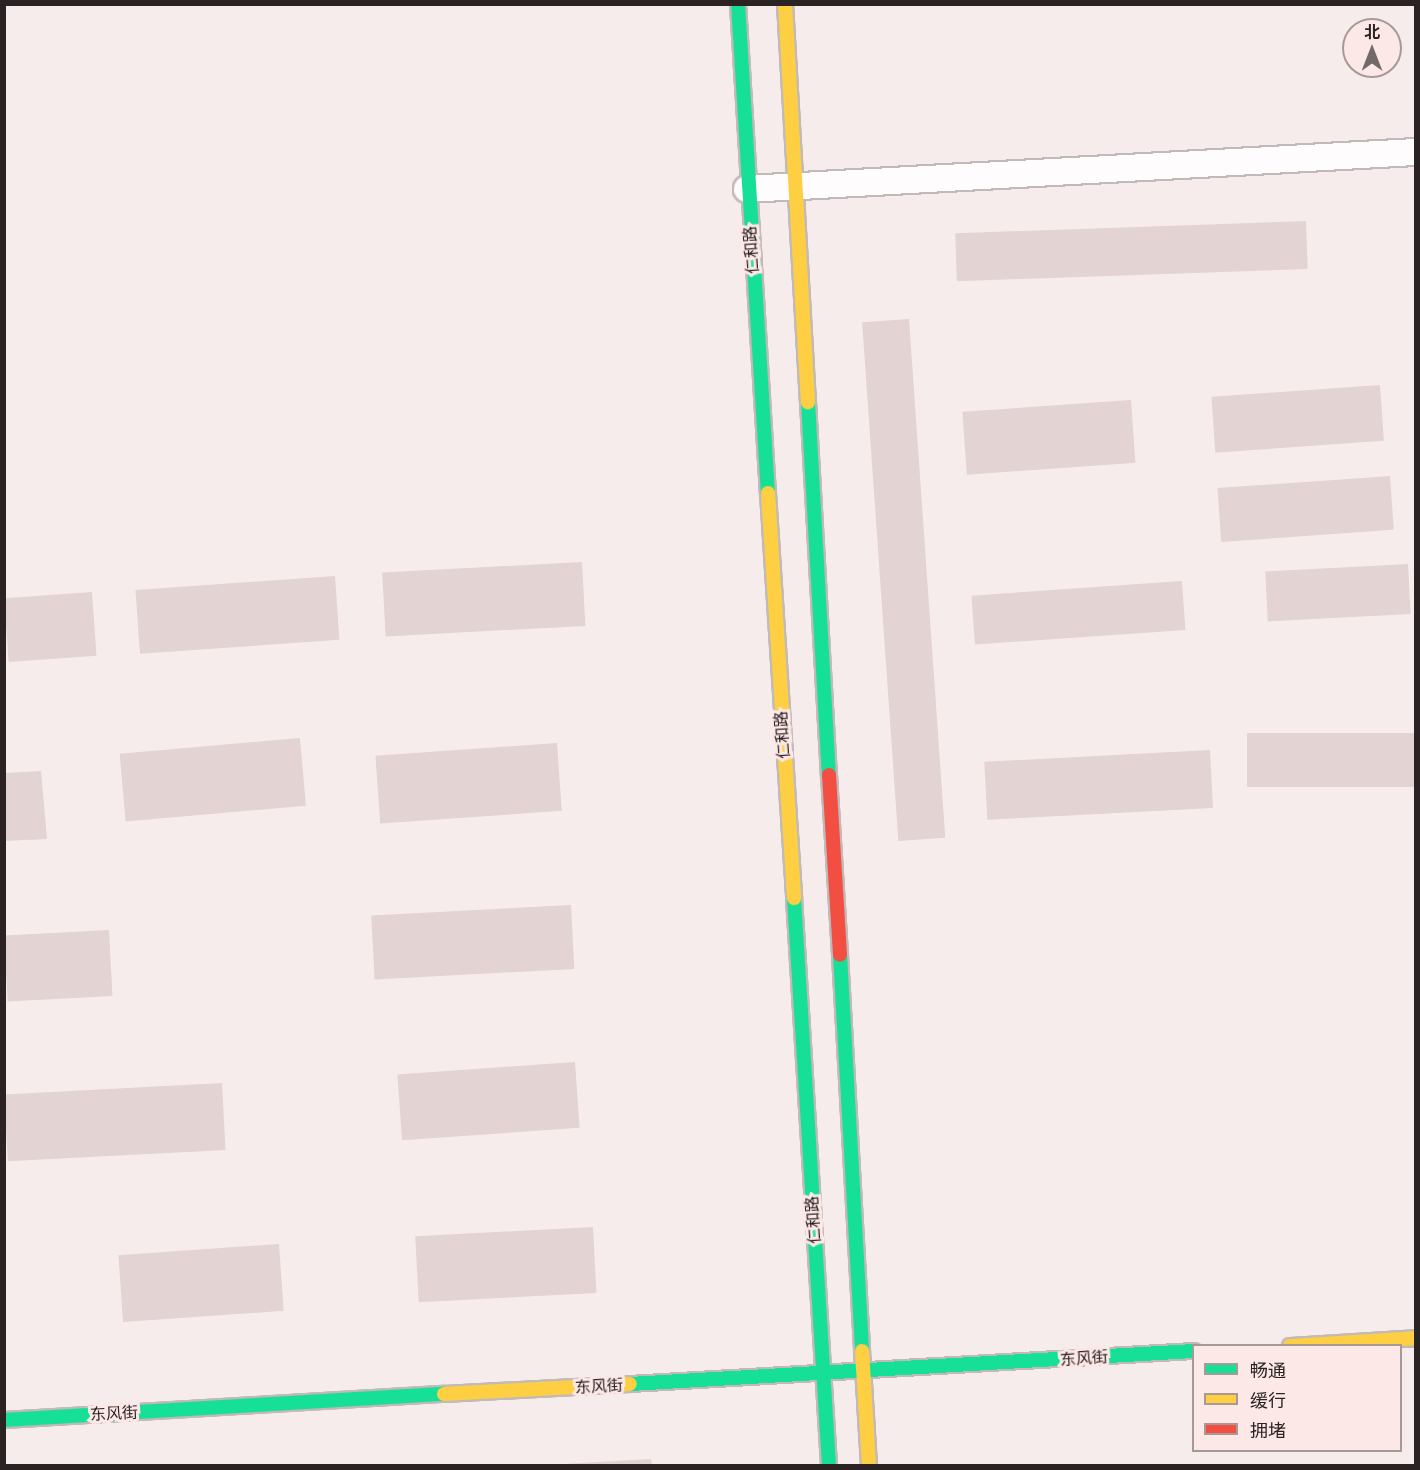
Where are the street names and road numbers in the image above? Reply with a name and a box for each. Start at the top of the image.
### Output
street label: 仁和路 [740,225,762,275]
street label: 仁和路 [771,710,793,760]
street label: 仁和路 [802,1195,824,1245]
street label: 东风街 [1059,1347,1109,1369]
street label: 东风街 [575,1375,623,1397]
street label: 东风街 [90,1402,138,1424]

